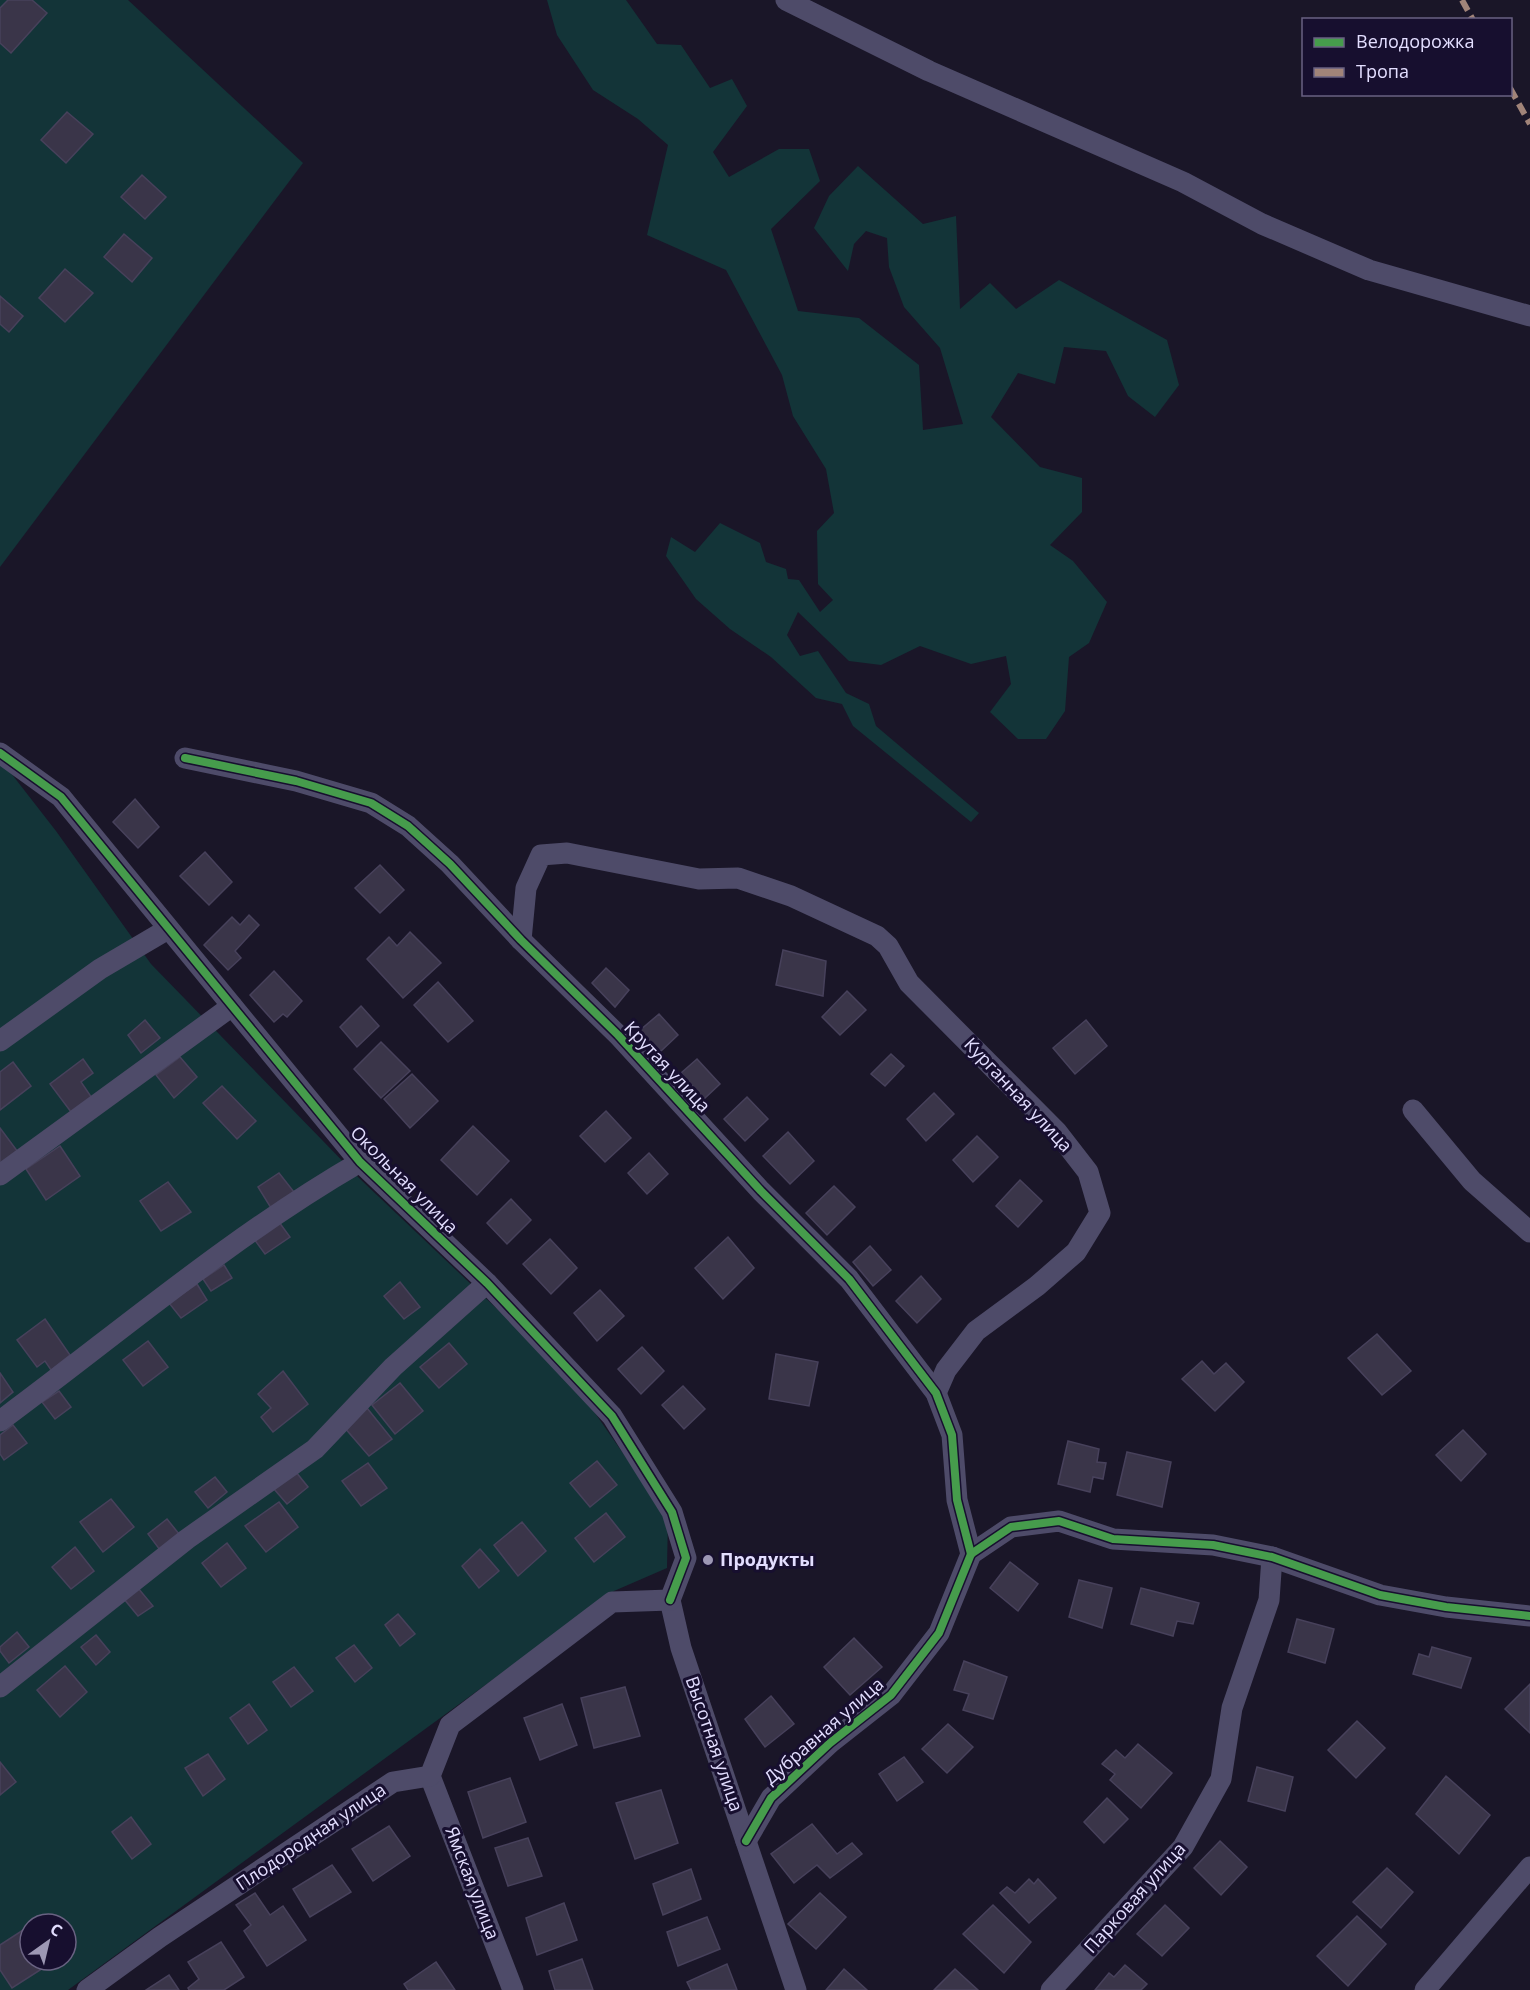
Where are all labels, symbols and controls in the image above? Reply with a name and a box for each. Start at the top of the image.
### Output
legend [1302,18,1512,96]
text: Велодорожка [1356,29,1474,53]
text: Тропа [1356,59,1409,83]
street label: Крутая улица [619,1016,716,1117]
street label: Курганная улица [959,1032,1078,1157]
street label: Окольная улица [346,1120,464,1238]
place label: Продукты [720,1547,815,1571]
marker: Продукты [701,1553,715,1567]
street label: Дубравная улица [758,1672,888,1789]
street label: Высотная улица [681,1673,749,1814]
street label: Плодородная улица [231,1777,390,1895]
street label: Ямская улица [440,1823,505,1943]
street label: Парковая улица [1078,1837,1190,1958]
north arrow [18,1912,78,1972]
text: С [46,1918,67,1942]

